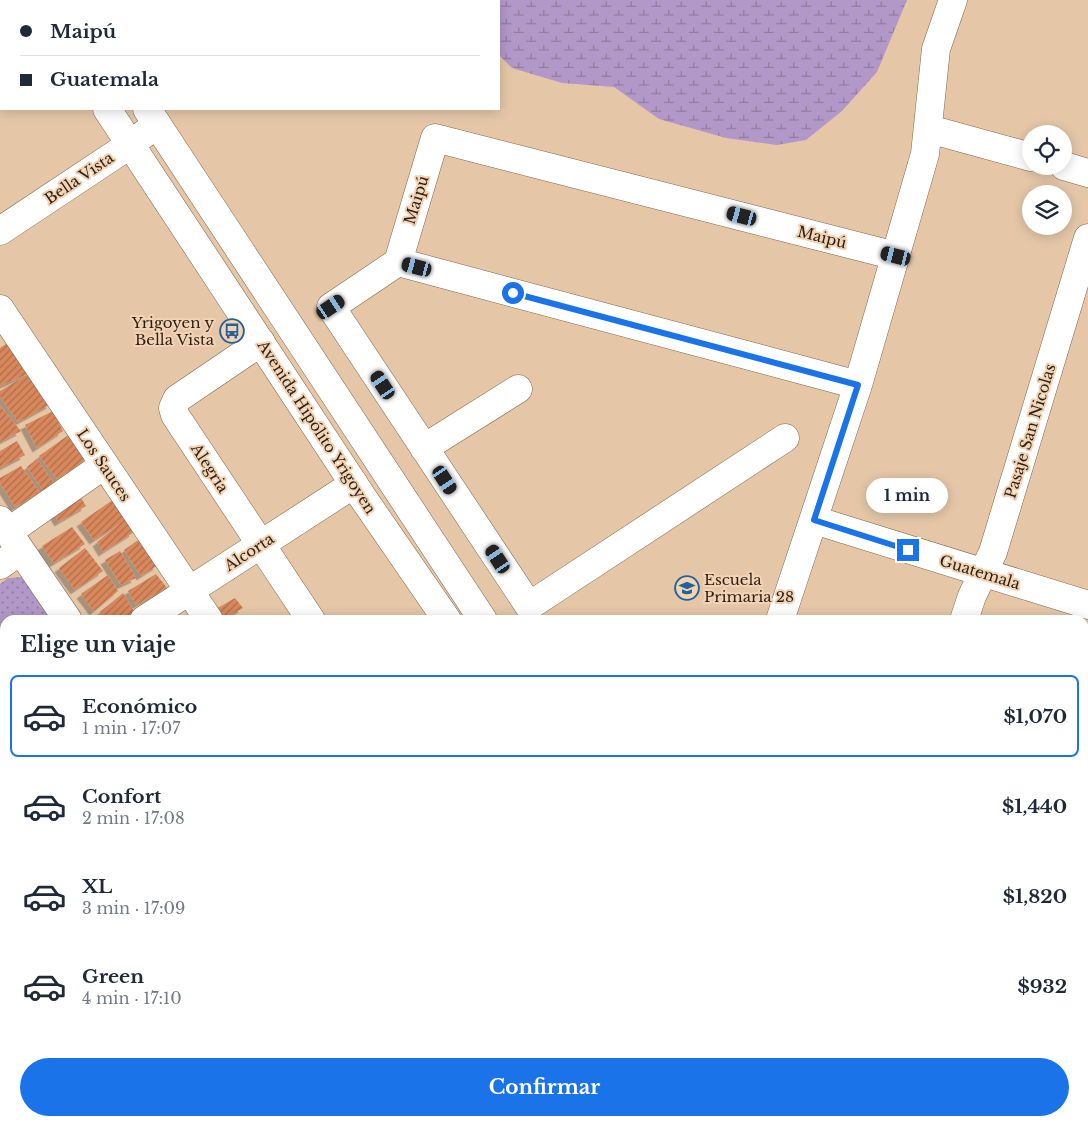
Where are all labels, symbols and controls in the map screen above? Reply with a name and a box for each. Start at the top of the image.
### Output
text: Maipú [50,20,116,43]
text: Guatemala [50,68,159,91]
map controls [1022,125,1072,235]
button: locate [1022,125,1072,175]
street label: Bella Vista [41,148,118,208]
street label: Maipú [400,173,432,227]
button: layers [1022,185,1072,235]
car [725,205,758,227]
street label: Maipú [795,222,849,252]
car [879,245,912,267]
car [400,256,433,278]
route start [502,282,524,304]
car [314,292,347,322]
place label: Yrigoyen y Bella Vista [131,313,215,349]
bus stop icon: Yrigoyen y Bella Vista [219,318,245,344]
street label: Avenida Hipólito Yrigoyen [253,336,380,517]
street label: Pasaje San Nicolas [1000,361,1060,501]
car [368,368,397,402]
street label: Los Sauces [73,425,135,505]
street label: Alegria [187,439,233,497]
car [430,463,459,497]
callout: 1 min [867,478,949,512]
text: 1 min [884,485,930,505]
street label: Alcorta [220,529,278,576]
route end [897,539,919,561]
car [483,542,512,576]
street label: Guatemala [937,551,1023,593]
place label: Escuela Primaria 28 [704,570,794,606]
school or university icon: Escuela Primaria 28 [674,575,700,601]
text: Elige un viaje [20,631,176,658]
icon: car [22,694,67,739]
text: Económico [82,695,197,718]
text: $1,070 [1003,705,1067,728]
text: 1 min · 17:07 [82,718,180,738]
icon: car [22,784,67,829]
text: Confort [82,785,161,808]
text: $1,440 [1002,795,1067,818]
text: 2 min · 17:08 [82,808,185,828]
icon: car [22,874,67,919]
text: XL [82,875,112,898]
text: $1,820 [1003,885,1067,908]
text: 3 min · 17:09 [82,898,185,918]
icon: car [22,964,67,1009]
text: Green [82,965,144,988]
text: $932 [1017,975,1067,998]
text: 4 min · 17:10 [82,988,182,1008]
button: Confirmar [20,1058,1069,1116]

